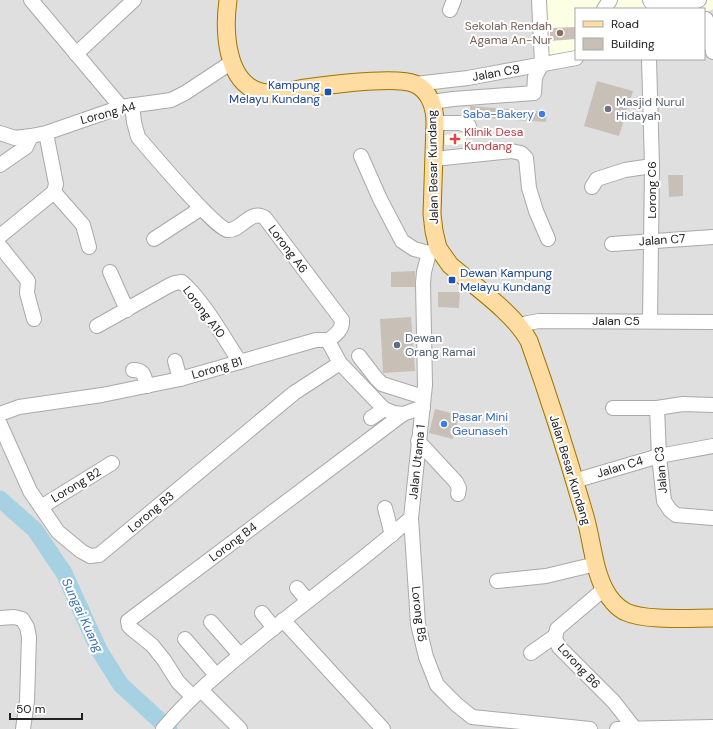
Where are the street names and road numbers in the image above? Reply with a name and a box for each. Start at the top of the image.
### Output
street label: Jalan C9 [471,61,521,85]
street label: Lorong A4 [79,98,137,128]
street label: Jalan Besar Kundang [424,109,442,224]
street label: Lorong C6 [644,161,660,219]
street label: Lorong A6 [265,222,311,276]
street label: Jalan C7 [638,230,686,250]
street label: Lorong A10 [179,283,229,341]
street label: Jalan C5 [592,313,640,329]
street label: Lorong B1 [190,353,244,383]
street label: Jalan Besar Kundang [546,413,594,527]
street label: Jalan Utama 1 [405,424,429,500]
street label: Jalan C3 [651,446,671,494]
street label: Jalan C4 [595,452,645,482]
street label: Lorong B2 [48,464,104,506]
street label: Lorong B3 [125,488,177,536]
street label: Lorong B4 [206,519,260,565]
street label: Lorong B5 [408,585,430,643]
street label: Lorong B6 [554,640,604,692]

